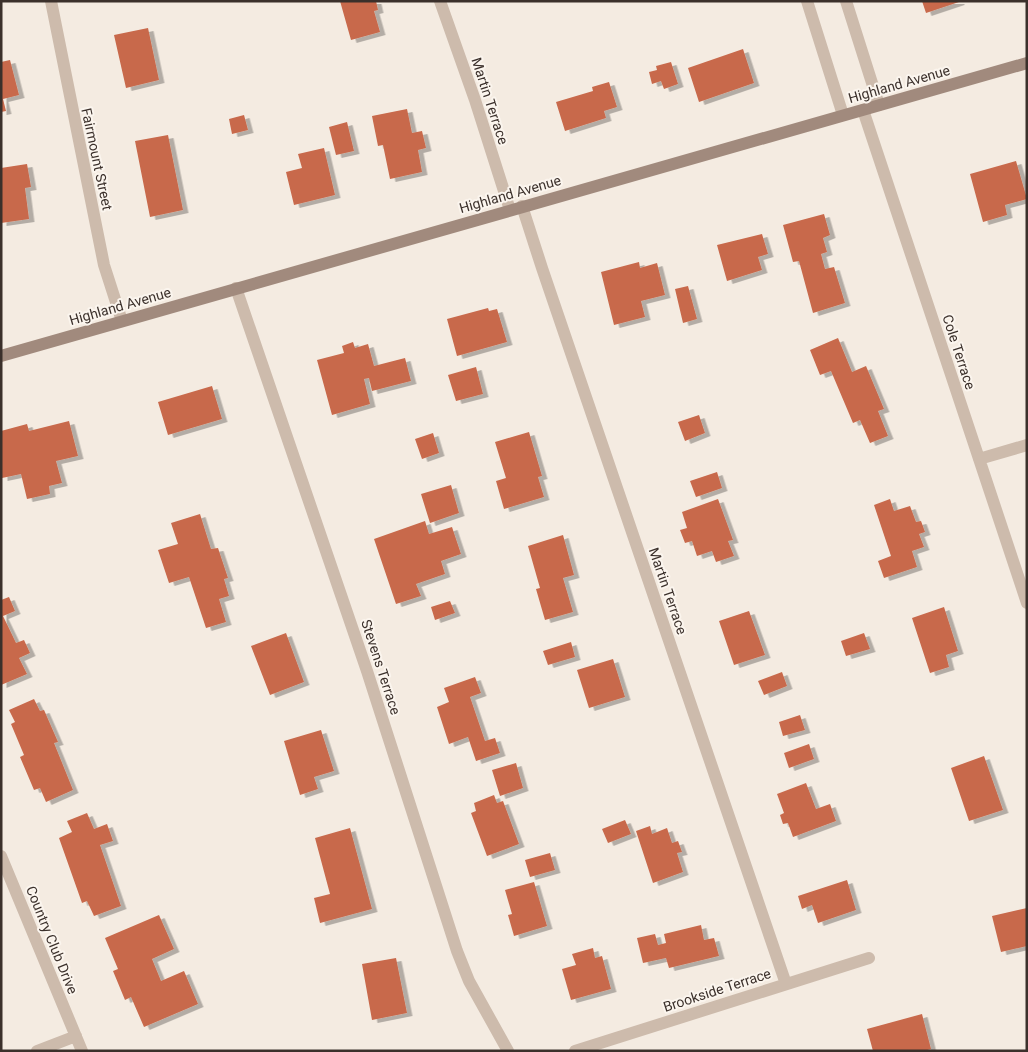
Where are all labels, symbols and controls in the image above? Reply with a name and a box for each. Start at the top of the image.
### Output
street label: Martin Terrace [468,55,512,147]
street label: Highland Avenue [846,62,952,106]
street label: Fairmount Street [78,106,116,212]
street label: Highland Avenue [457,172,563,216]
street label: Highland Avenue [67,284,173,328]
street label: Cole Terrace [939,313,979,391]
street label: Martin Terrace [646,546,690,636]
street label: Stevens Terrace [358,617,404,717]
street label: Country Club Drive [23,884,81,996]
street label: Brookside Terrace [661,965,773,1015]

